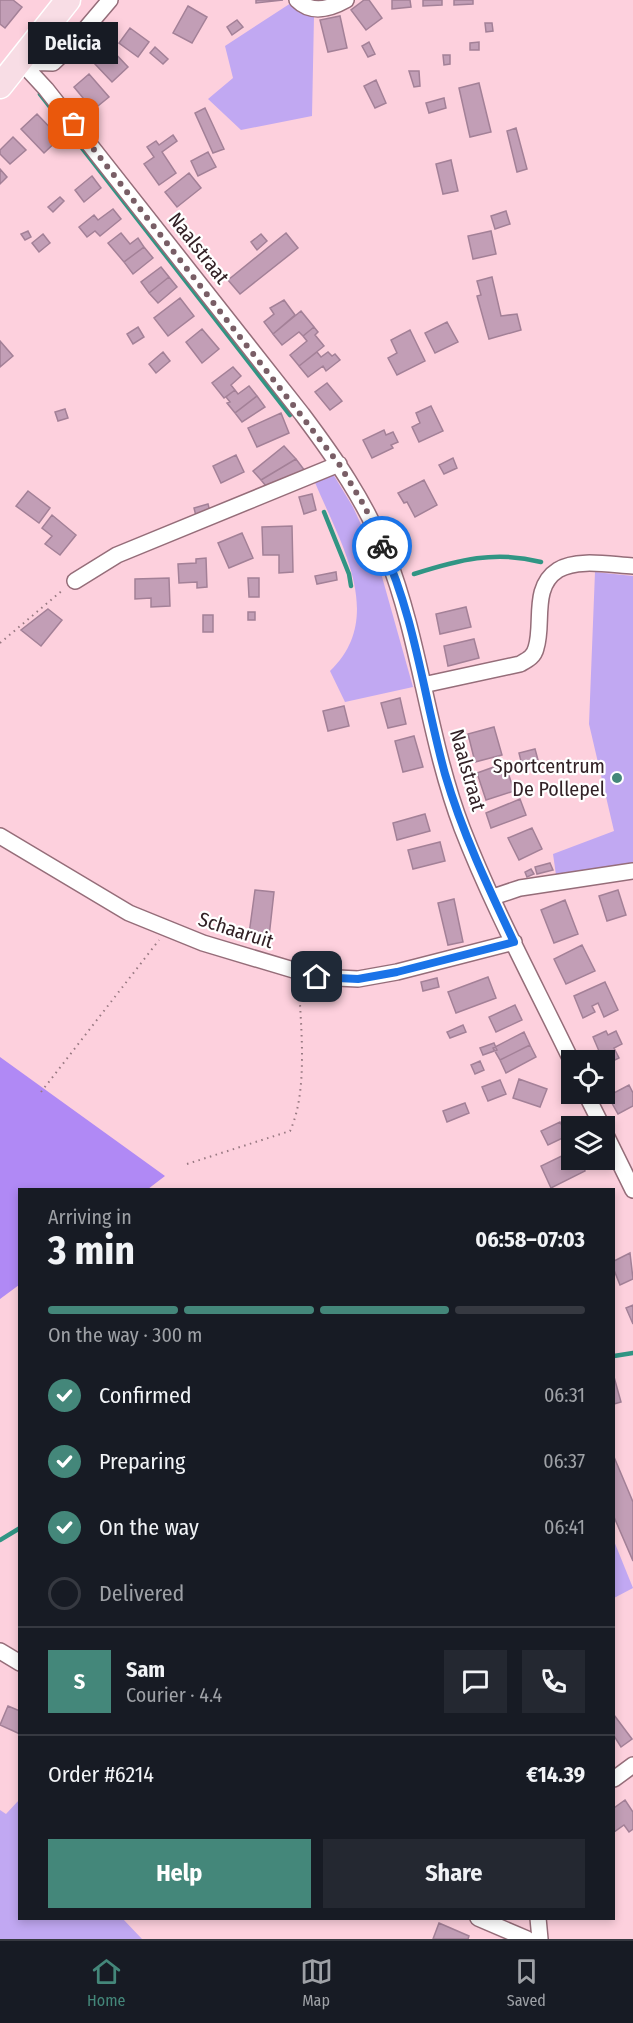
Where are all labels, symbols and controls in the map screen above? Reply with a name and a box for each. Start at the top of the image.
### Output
callout: Delicia [29,22,119,64]
text: Delicia [45,31,101,55]
pin [48,98,99,149]
icon: bag [57,107,90,140]
street label: Naalstraat [164,207,235,289]
courier [352,516,412,576]
icon: bike [366,530,399,563]
street label: Naalstraat [445,726,491,814]
place label: Sportcentrum De Pollepel [493,754,605,801]
marker: Sportcentrum De Pollepel [610,771,624,785]
street label: Schaaruit [195,907,277,954]
pin [291,951,342,1002]
icon: home [300,960,333,993]
map controls [561,1050,615,1170]
button: locate [561,1050,615,1104]
button: layers [561,1116,615,1170]
text: Arriving in [48,1205,132,1229]
text: 06:58–07:03 [475,1226,585,1253]
text: 3 min [48,1228,135,1274]
text: On the way · 300 m [48,1323,202,1347]
icon: check [48,1379,81,1412]
text: Confirmed [99,1382,192,1409]
text: 06:31 [544,1383,585,1407]
icon: check [48,1445,81,1478]
text: Preparing [99,1448,185,1475]
text: 06:37 [543,1449,585,1473]
icon: check [48,1511,81,1544]
text: On the way [99,1514,199,1541]
text: 06:41 [544,1515,585,1539]
text: Delivered [99,1580,184,1607]
button: chat [444,1650,507,1713]
button: phone [522,1650,585,1713]
text: Sam [126,1656,165,1683]
text: S [74,1668,85,1695]
text: Courier · 4.4 [126,1683,222,1707]
text: Order #6214 [48,1761,154,1788]
text: €14.39 [526,1761,585,1788]
button: Help [48,1839,311,1908]
button: Share [323,1839,585,1908]
tab: Home [87,1955,125,2010]
tab: Map [300,1955,333,2010]
tab: Saved [507,1955,546,2010]

